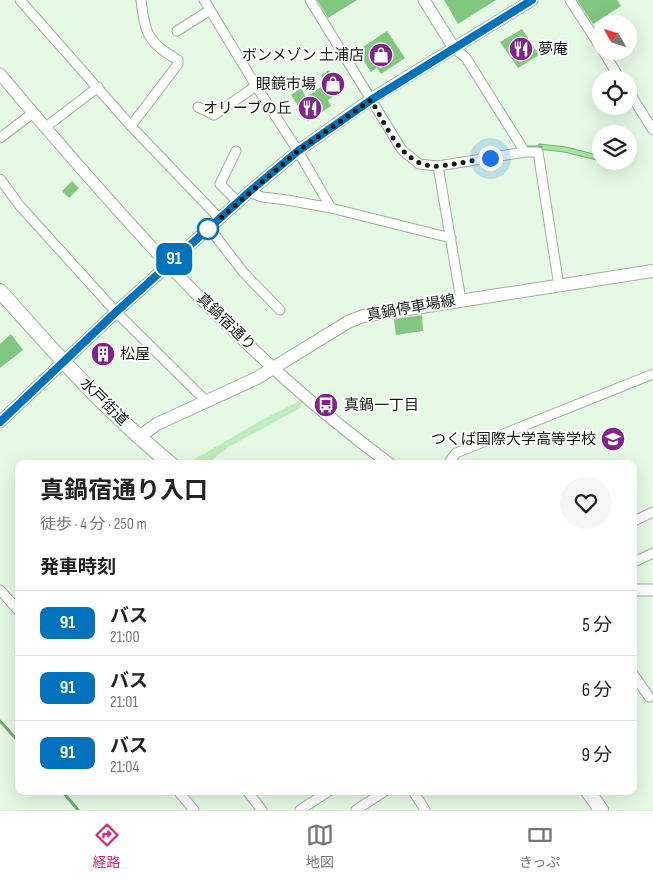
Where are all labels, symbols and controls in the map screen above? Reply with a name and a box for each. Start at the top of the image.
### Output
north arrow [592,15,638,60]
map controls [592,15,637,170]
restaurant icon: 夢庵 [508,36,534,62]
place label: 夢庵 [538,40,568,59]
shop icon: ボンメゾン 土浦店 [368,42,394,68]
place label: ボンメゾン 土浦店 [242,46,364,65]
button: locate [592,70,637,115]
shop icon: 眼鏡市場 [320,71,346,97]
place label: 眼鏡市場 [256,75,316,94]
restaurant icon: オリーブの丘 [297,95,323,121]
place label: オリーブの丘 [203,99,292,118]
button: layers [592,125,637,170]
your location [478,146,503,171]
unlabelled marker [197,218,219,240]
line badge: 91 [152,243,196,275]
text: 91 [166,248,182,269]
street label: 真鍋宿通り [192,289,260,355]
street label: 真鍋停車場線 [365,291,457,325]
building icon: 松屋 [90,341,116,367]
place label: 松屋 [120,345,150,364]
street label: 水戸街道 [76,374,132,430]
bus stop icon: 真鍋一丁目 [313,392,339,418]
place label: 真鍋一丁目 [344,396,419,415]
school or university icon: つくば国際大学高等学校 [600,426,626,452]
place label: つくば国際大学高等学校 [431,430,596,449]
text: 真鍋宿通り入口 [40,476,208,505]
button: heart [560,477,612,529]
text: 徒歩 · 4 分 · 250 m [40,515,147,534]
text: 発車時刻 [40,556,116,579]
text: バス [110,605,148,628]
text: 91 [60,612,75,633]
text: 5 分 [582,614,612,637]
text: 21:00 [110,628,140,647]
text: バス [110,670,148,693]
text: 91 [60,677,75,698]
text: 6 分 [582,679,612,702]
text: 21:01 [110,693,138,712]
text: バス [110,735,148,758]
text: 91 [60,742,75,763]
text: 9 分 [582,744,612,767]
text: 21:04 [110,758,139,777]
tab: 経路 [93,821,121,871]
tab: 地図 [306,821,334,871]
tab: きっぷ [519,821,560,871]

